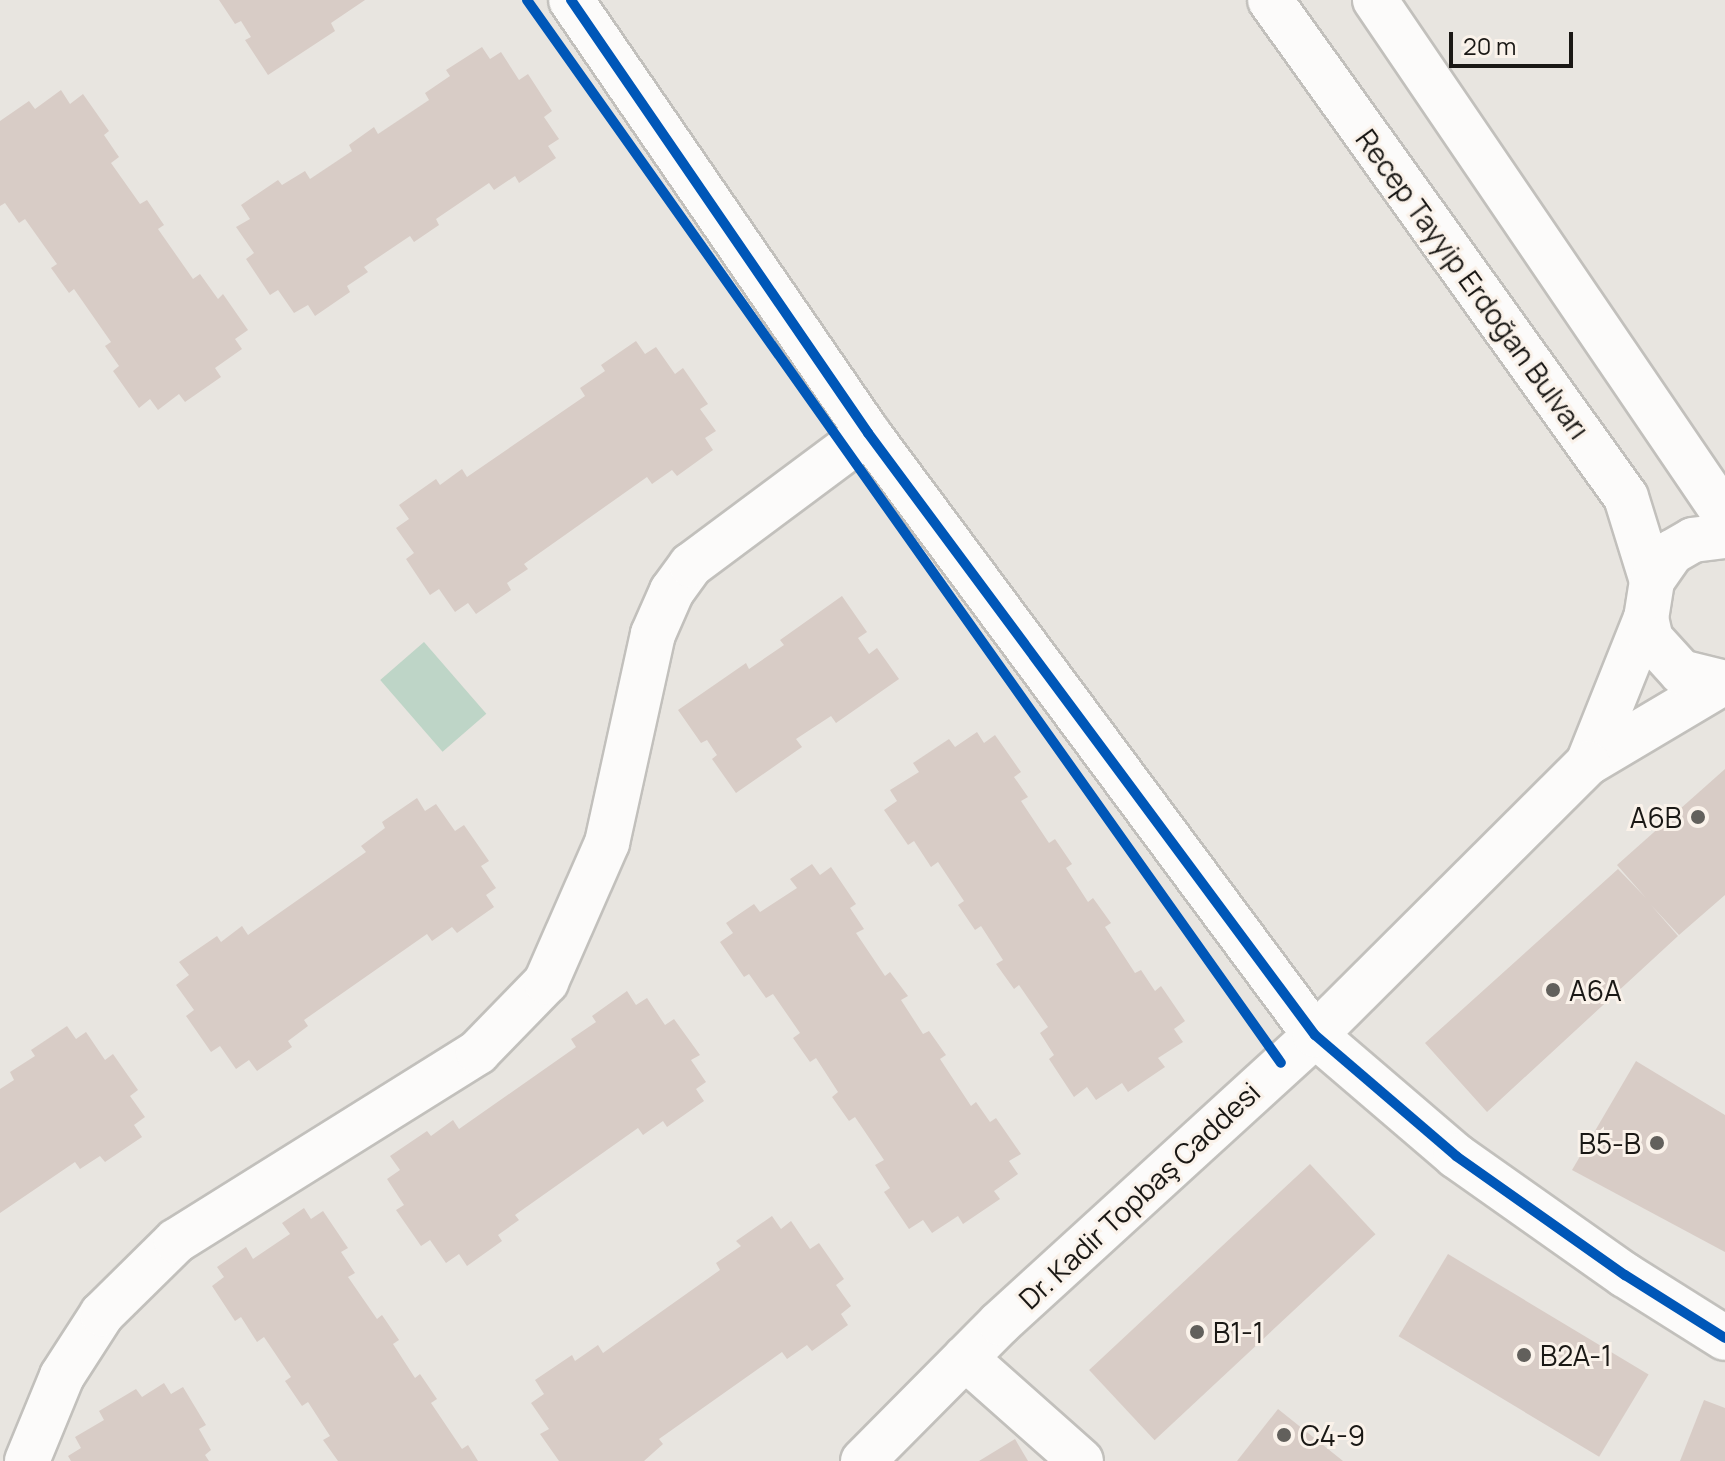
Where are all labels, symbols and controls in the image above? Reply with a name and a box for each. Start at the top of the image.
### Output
scale bar [1453,16,1577,66]
text: 20 m [1463,29,1516,62]
street label: Recep Tayyip Erdoğan Bulvarı [1349,123,1597,445]
place label: A6B [1630,800,1682,834]
marker: A6B [1689,808,1707,826]
place label: A6A [1569,973,1622,1007]
marker: A6A [1544,981,1562,999]
street label: Dr. Kadir Topbaş Caddesi [1012,1075,1266,1315]
place label: B5-B [1579,1126,1641,1160]
marker: B5-B [1648,1134,1666,1152]
place label: B1-1 [1213,1315,1264,1349]
marker: B1-1 [1188,1323,1206,1341]
place label: B2A-1 [1540,1338,1612,1372]
marker: B2A-1 [1515,1346,1533,1364]
place label: C4-9 [1300,1418,1365,1452]
marker: C4-9 [1275,1426,1293,1444]

